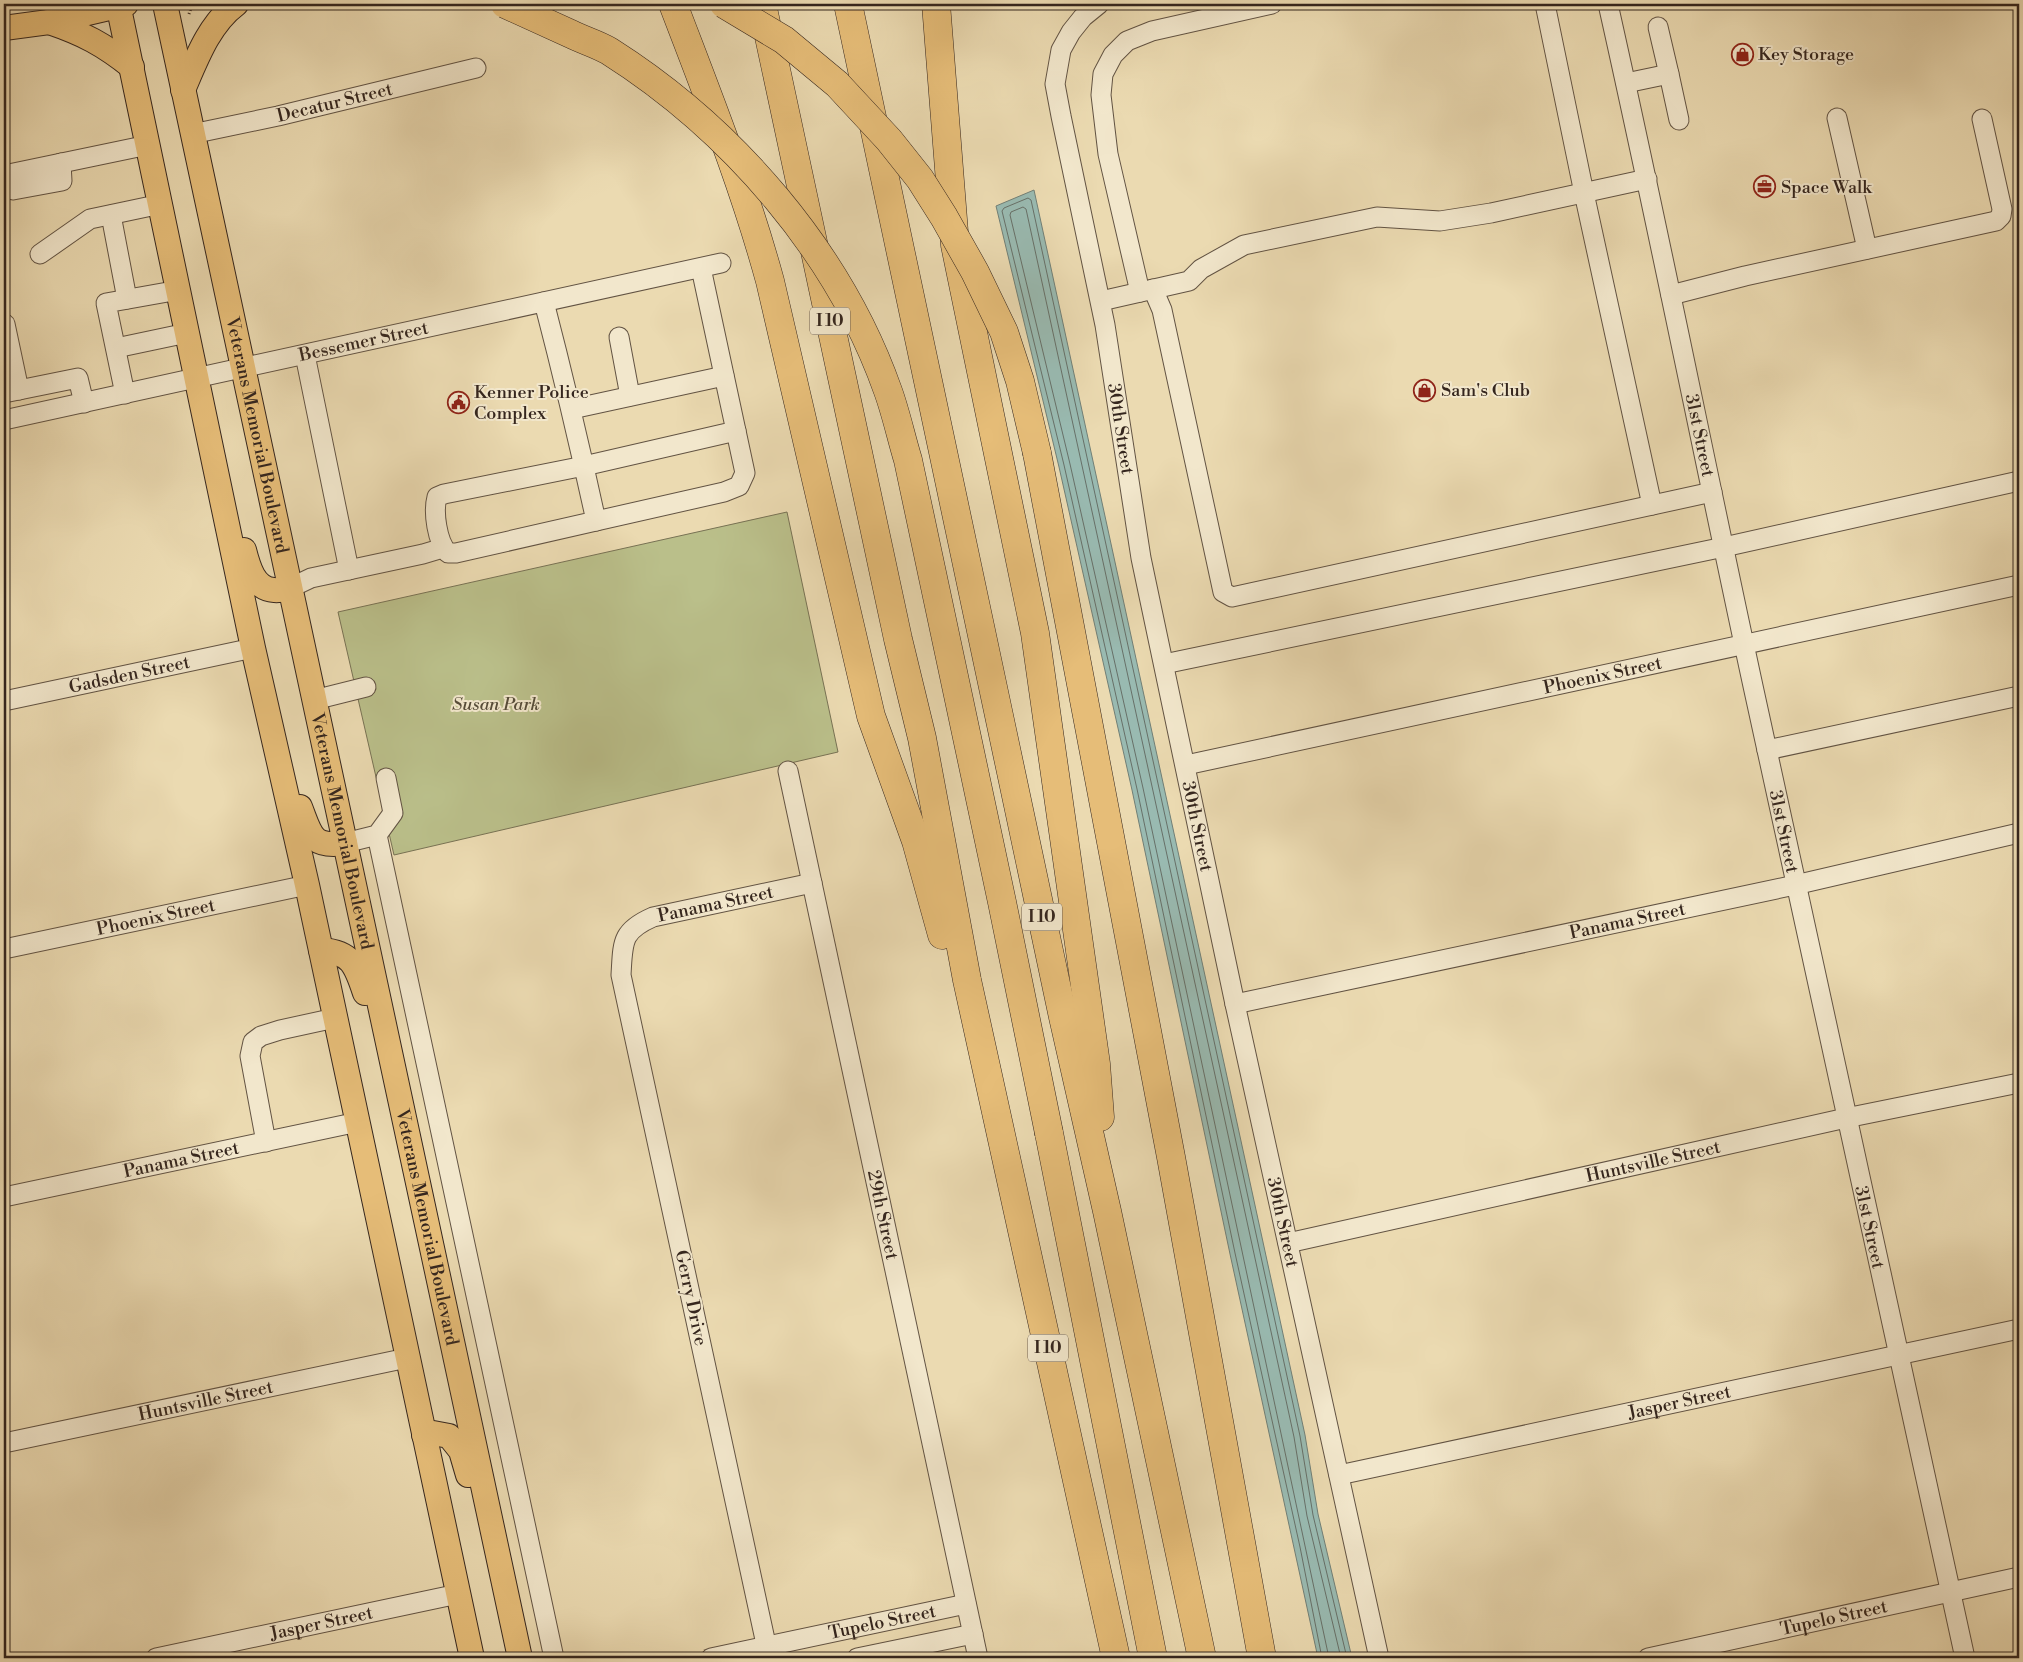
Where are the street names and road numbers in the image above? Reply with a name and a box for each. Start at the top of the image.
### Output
street label: Decatur Street [274,77,395,127]
road number: I 10 [810,308,850,334]
street label: Veterans Memorial Boulevard [221,314,294,556]
street label: Bessemer Street [296,316,431,367]
street label: 30th Street [1103,382,1139,476]
street label: 31st Street [1680,392,1720,480]
street label: Gadsden Street [67,650,192,698]
street label: Phoenix Street [1541,651,1664,699]
street label: Veterans Memorial Boulevard [306,710,379,952]
street label: 30th Street [1177,779,1218,874]
street label: 31st Street [1764,788,1804,876]
street label: Panama Street [655,880,776,927]
street label: Phoenix Street [94,893,218,941]
street label: Panama Street [1567,897,1688,944]
road number: I 10 [1022,904,1062,930]
street label: Veterans Memorial Boulevard [391,1106,464,1348]
street label: Huntsville Street [1583,1135,1723,1187]
street label: Panama Street [121,1136,242,1183]
street label: 29th Street [862,1168,904,1263]
street label: 30th Street [1262,1175,1304,1270]
street label: 31st Street [1850,1184,1890,1271]
street label: Gerry Drive [670,1248,712,1348]
road number: I 10 [1028,1335,1068,1362]
street label: Huntsville Street [136,1375,276,1426]
street label: Jasper Street [1625,1380,1733,1424]
street label: Tupelo Street [1778,1594,1890,1640]
street label: Tupelo Street [826,1599,939,1644]
street label: Jasper Street [267,1601,375,1645]

